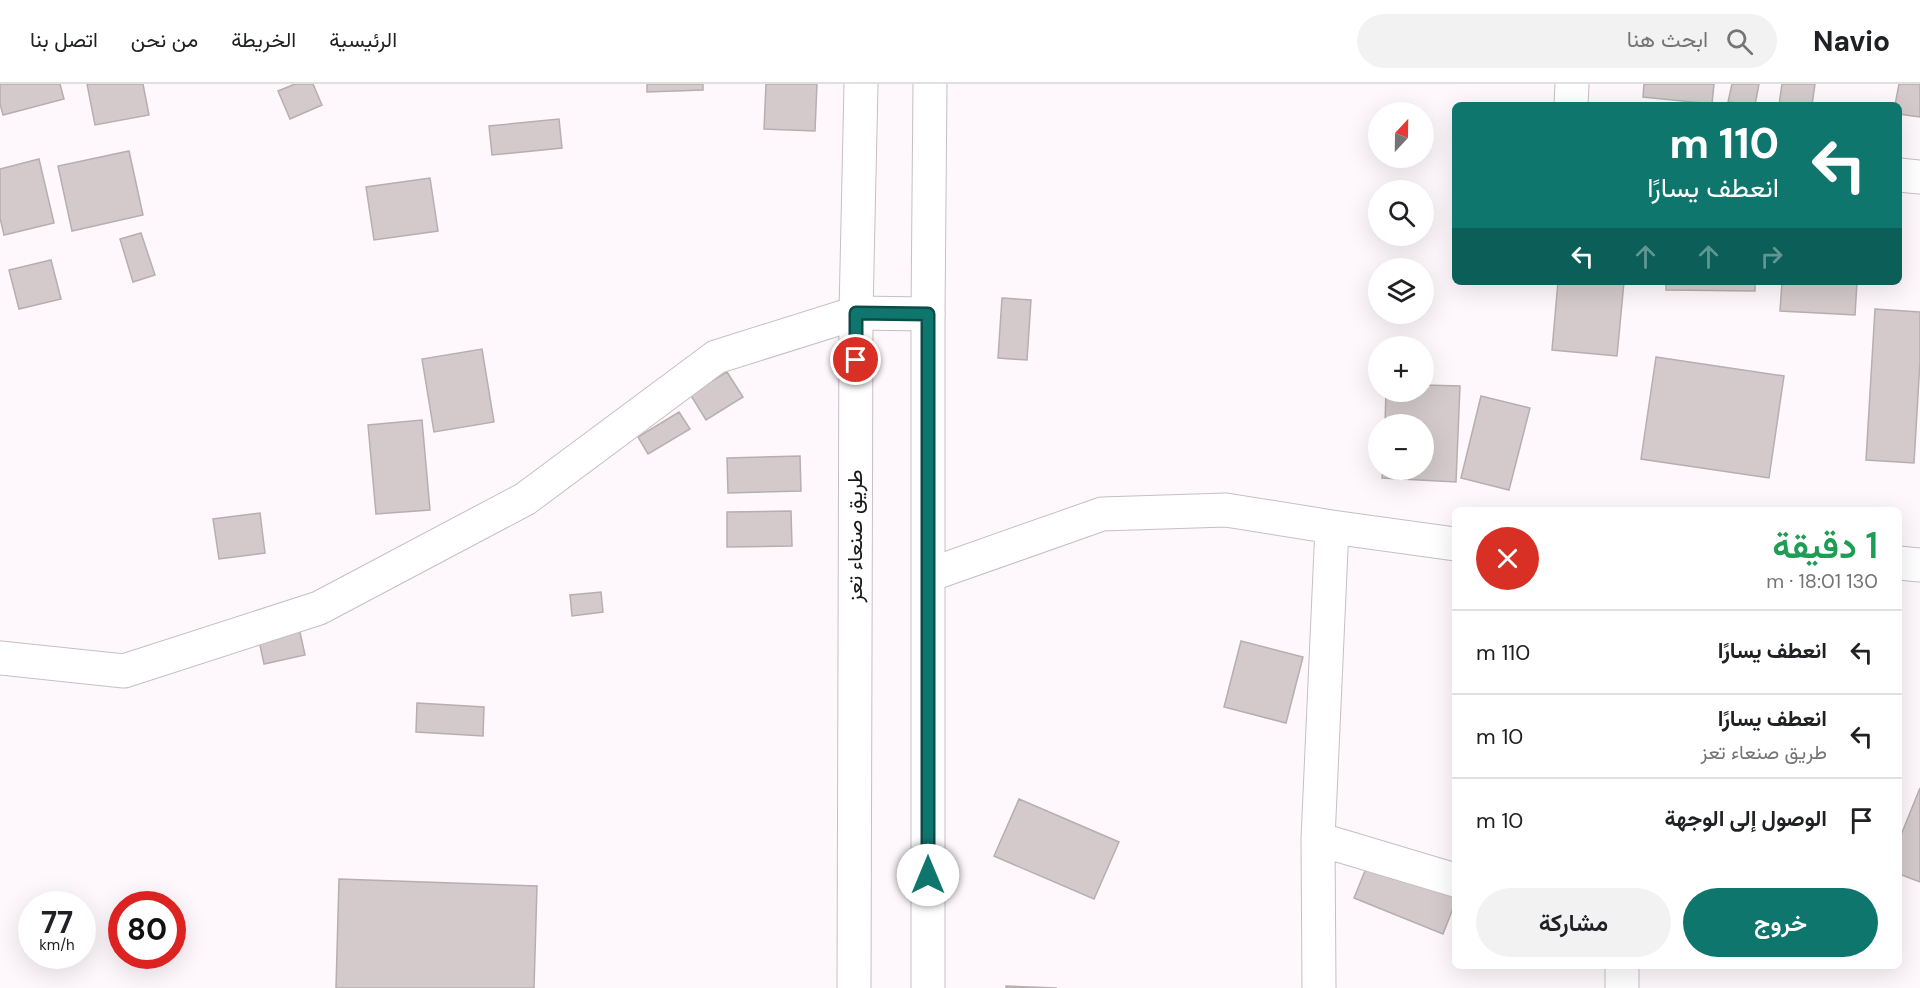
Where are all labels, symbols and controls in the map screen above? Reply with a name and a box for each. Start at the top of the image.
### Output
search box [1357,14,1777,68]
text: Navio [1813,23,1890,60]
text: ابحث هنا [1627,25,1708,54]
icon: search [1723,25,1756,58]
text: اتصل بنا [30,26,98,54]
text: من نحن [131,26,198,54]
text: الخريطة [231,26,296,54]
text: الرئيسية [329,26,397,54]
north arrow [1368,102,1434,168]
map controls [1368,102,1434,480]
text: 110 m [1669,116,1779,171]
icon: left [1800,126,1878,204]
text: انعطف يسارًا [1647,170,1779,205]
button: search [1368,180,1434,246]
icon: left [1566,240,1599,273]
icon: ahead [1629,240,1662,273]
icon: ahead [1692,240,1725,273]
icon: right [1755,240,1788,273]
button: layers [1368,258,1434,324]
pin [830,334,881,385]
button: + [1368,336,1434,402]
icon: arrive [839,343,872,376]
button: − [1368,414,1434,480]
street label: طريق صنعاء تعز [841,470,869,603]
text: 1 دقيقة [1772,522,1878,569]
button: close [1476,527,1539,590]
text: 130 m · 18:01 [1766,568,1878,594]
text: انعطف يسارًا [1718,636,1827,665]
icon: left [1845,636,1878,669]
text: 110 m [1476,638,1530,667]
text: انعطف يسارًا [1718,704,1827,733]
icon: left [1845,720,1878,753]
text: 10 m [1476,722,1523,751]
text: طريق صنعاء تعز [1700,739,1827,765]
text: الوصول إلى الوجهة [1665,804,1827,833]
icon: arrive [1845,804,1878,837]
text: 10 m [1476,806,1523,835]
position arrow [896,843,960,907]
button: مشاركة [1476,888,1671,957]
button: خروج [1683,888,1878,957]
speed limit sign: 80 [108,891,186,969]
text: 77 [41,903,73,942]
text: km/h [39,935,75,955]

